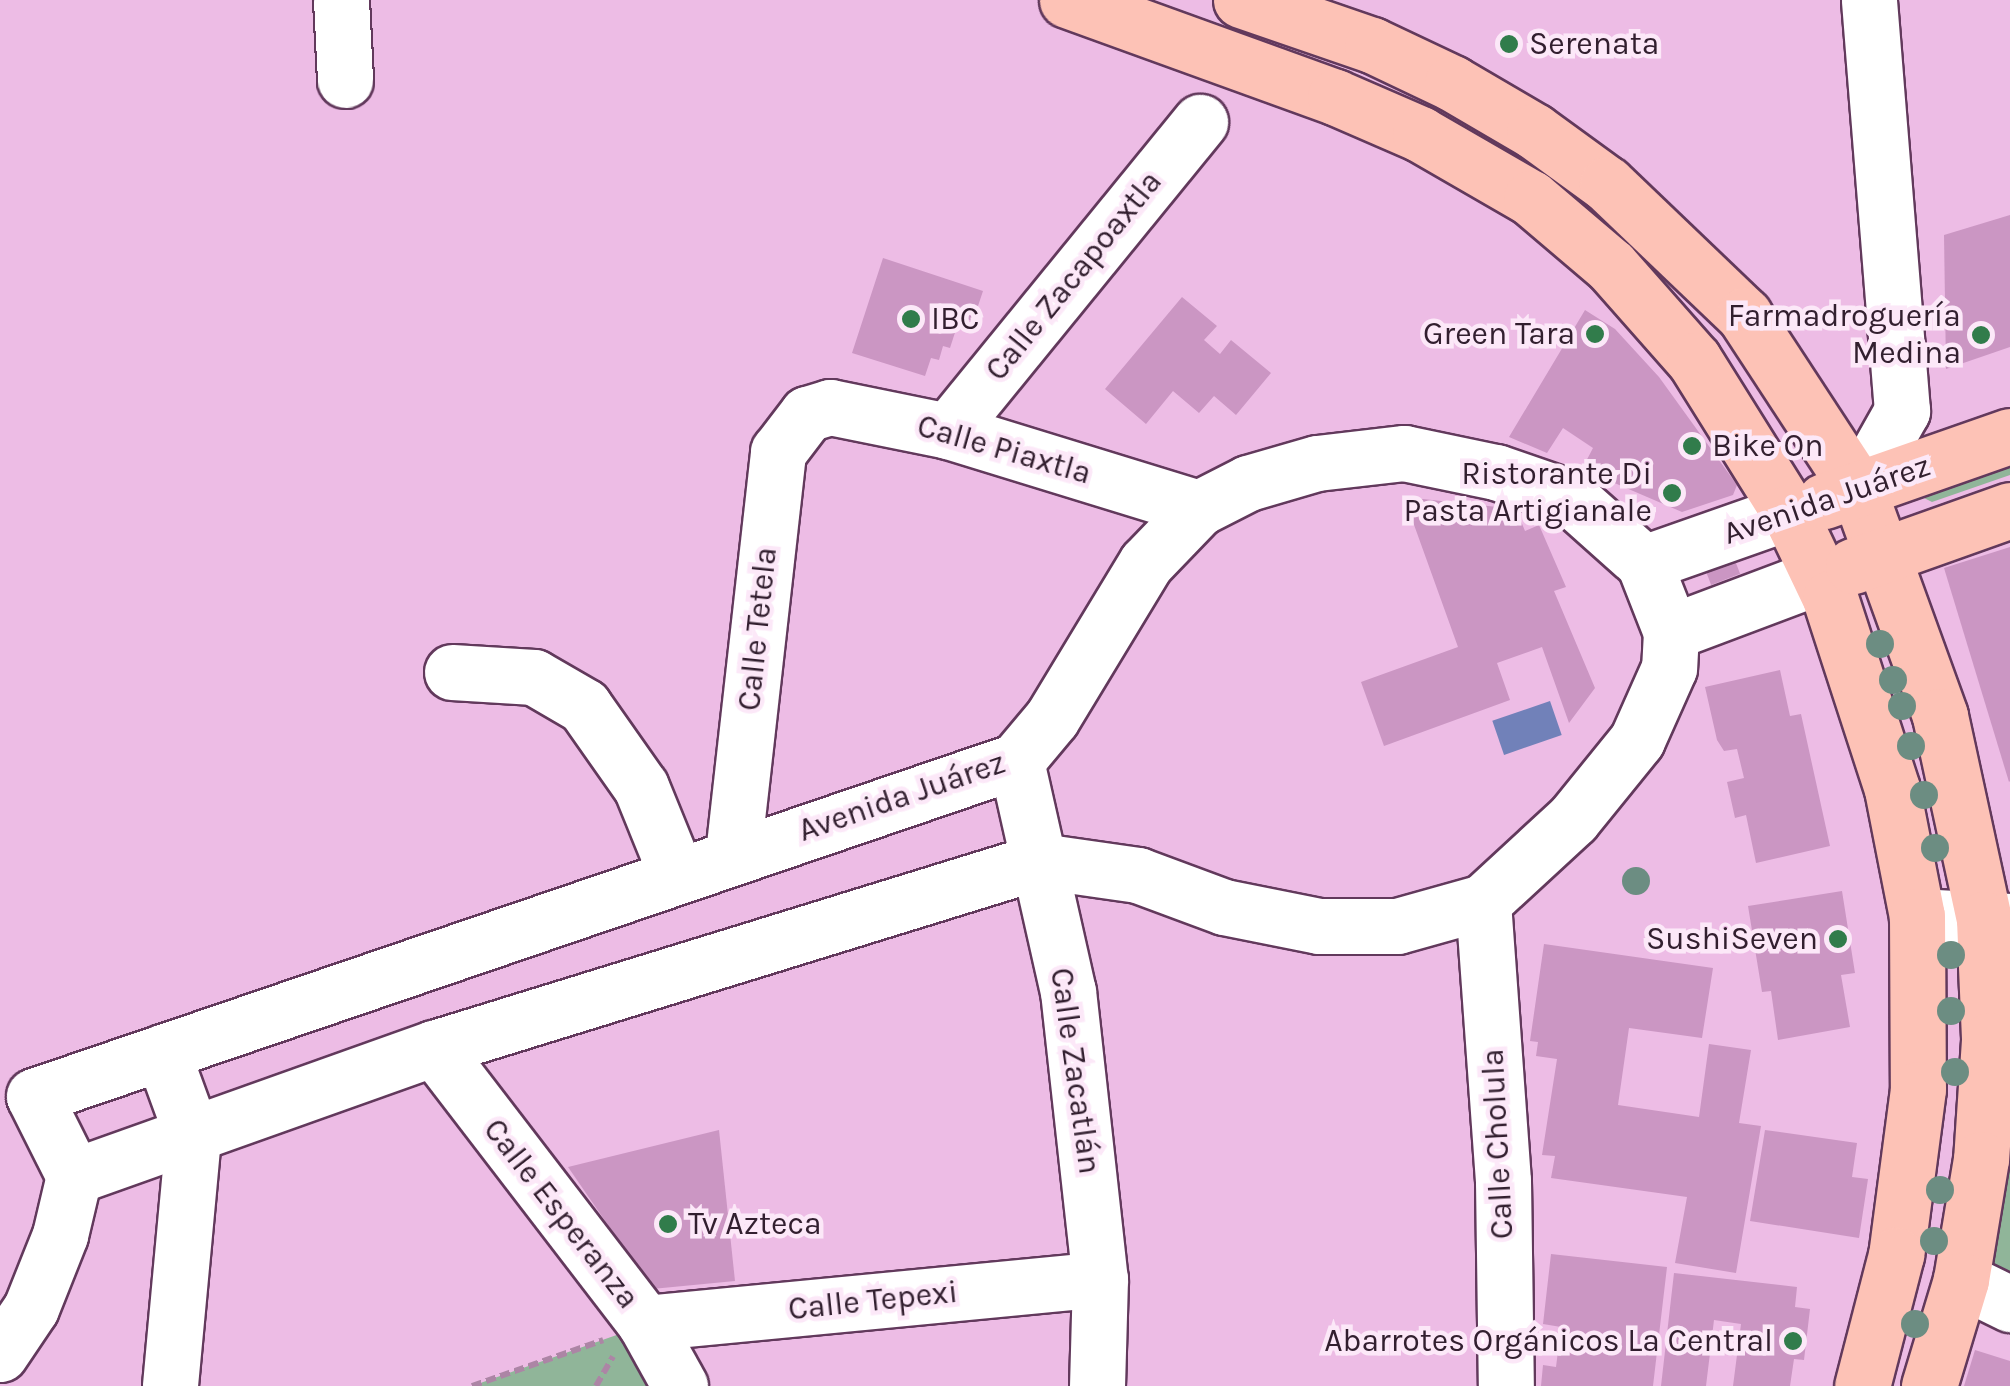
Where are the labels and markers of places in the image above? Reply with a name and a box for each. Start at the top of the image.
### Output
place label: Serenata [1529,25,1659,63]
marker: Serenata [1498,33,1520,55]
place label: Farmadroguería Medina [1728,298,1961,373]
place label: IBC [931,300,979,338]
marker: IBC [900,308,922,330]
place label: Green Tara [1423,315,1575,353]
marker: Green Tara [1584,323,1606,345]
marker: Farmadroguería Medina [1970,324,1992,346]
place label: Bike On [1712,427,1823,465]
marker: Bike On [1681,435,1703,457]
place label: Ristorante Di Pasta Artigianale [1404,456,1652,531]
marker: Ristorante Di Pasta Artigianale [1661,482,1683,504]
place label: SushiSeven [1646,920,1818,958]
marker: SushiSeven [1827,928,1849,950]
place label: Tv Azteca [688,1205,822,1243]
marker: Tv Azteca [657,1213,679,1235]
place label: Abarrotes Orgánicos La Central [1324,1322,1773,1360]
marker: Abarrotes Orgánicos La Central [1782,1330,1804,1352]

